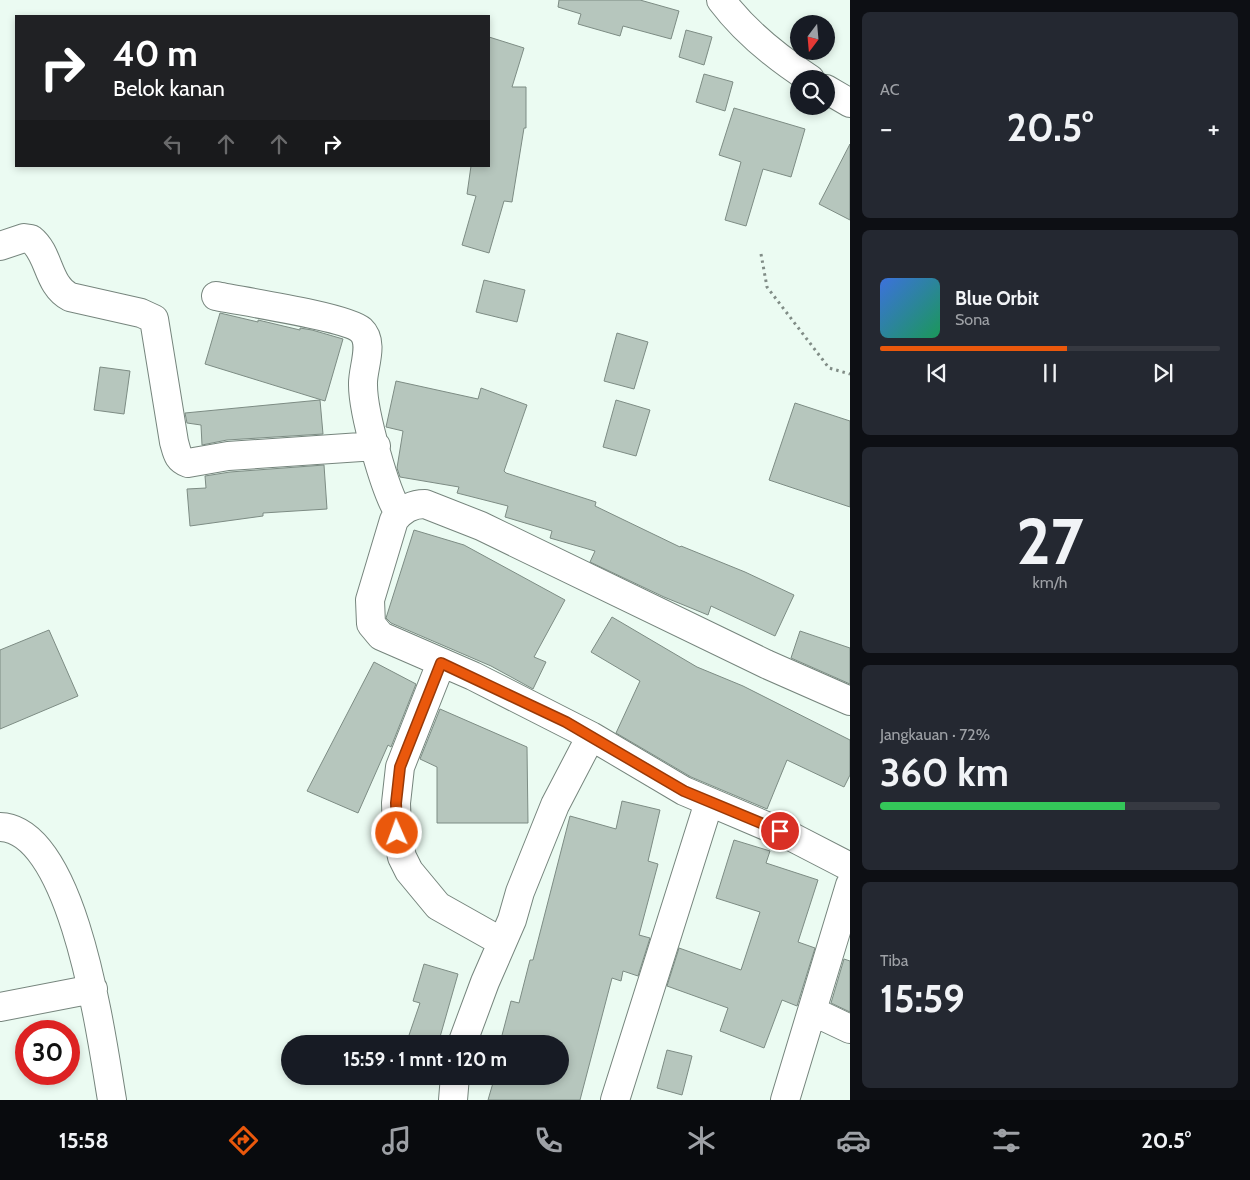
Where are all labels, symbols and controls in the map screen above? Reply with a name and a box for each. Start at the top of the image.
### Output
north arrow [790,15,835,60]
map controls [790,15,835,115]
text: 40 m [113,32,198,75]
icon: right [30,35,95,100]
button: search [790,70,835,115]
text: Belok kanan [113,75,225,102]
text: AC [880,80,900,99]
text: 20.5° [1007,104,1093,151]
text: − [880,111,892,145]
text: + [1208,111,1220,145]
icon: left [159,130,187,158]
icon: ahead [212,130,240,158]
icon: ahead [265,130,293,158]
icon: right [318,130,346,158]
text: Blue Orbit [955,287,1039,310]
text: Sona [955,310,990,329]
icon: previous [923,359,951,387]
icon: pause [1036,359,1064,387]
icon: next [1149,359,1177,387]
text: 27 [1016,501,1084,580]
text: km/h [1032,573,1068,592]
text: Jangkauan · 72% [880,725,990,744]
text: 360 km [880,749,1009,796]
position arrow [370,806,422,858]
pin [759,810,801,852]
icon: arrive [766,817,794,845]
text: Tiba [880,951,908,970]
text: 15:59 [880,975,965,1022]
speed limit sign: 30 [15,1020,80,1085]
text: 15:59 · 1 mnt · 120 m [343,1048,507,1071]
icon: directions [226,1123,261,1158]
icon: music [379,1123,414,1158]
icon: phone [531,1123,566,1158]
icon: climate [684,1123,719,1158]
icon: car [836,1123,871,1158]
icon: filters [989,1123,1024,1158]
text: 15:58 [59,1127,109,1154]
text: 20.5° [1141,1127,1191,1154]

